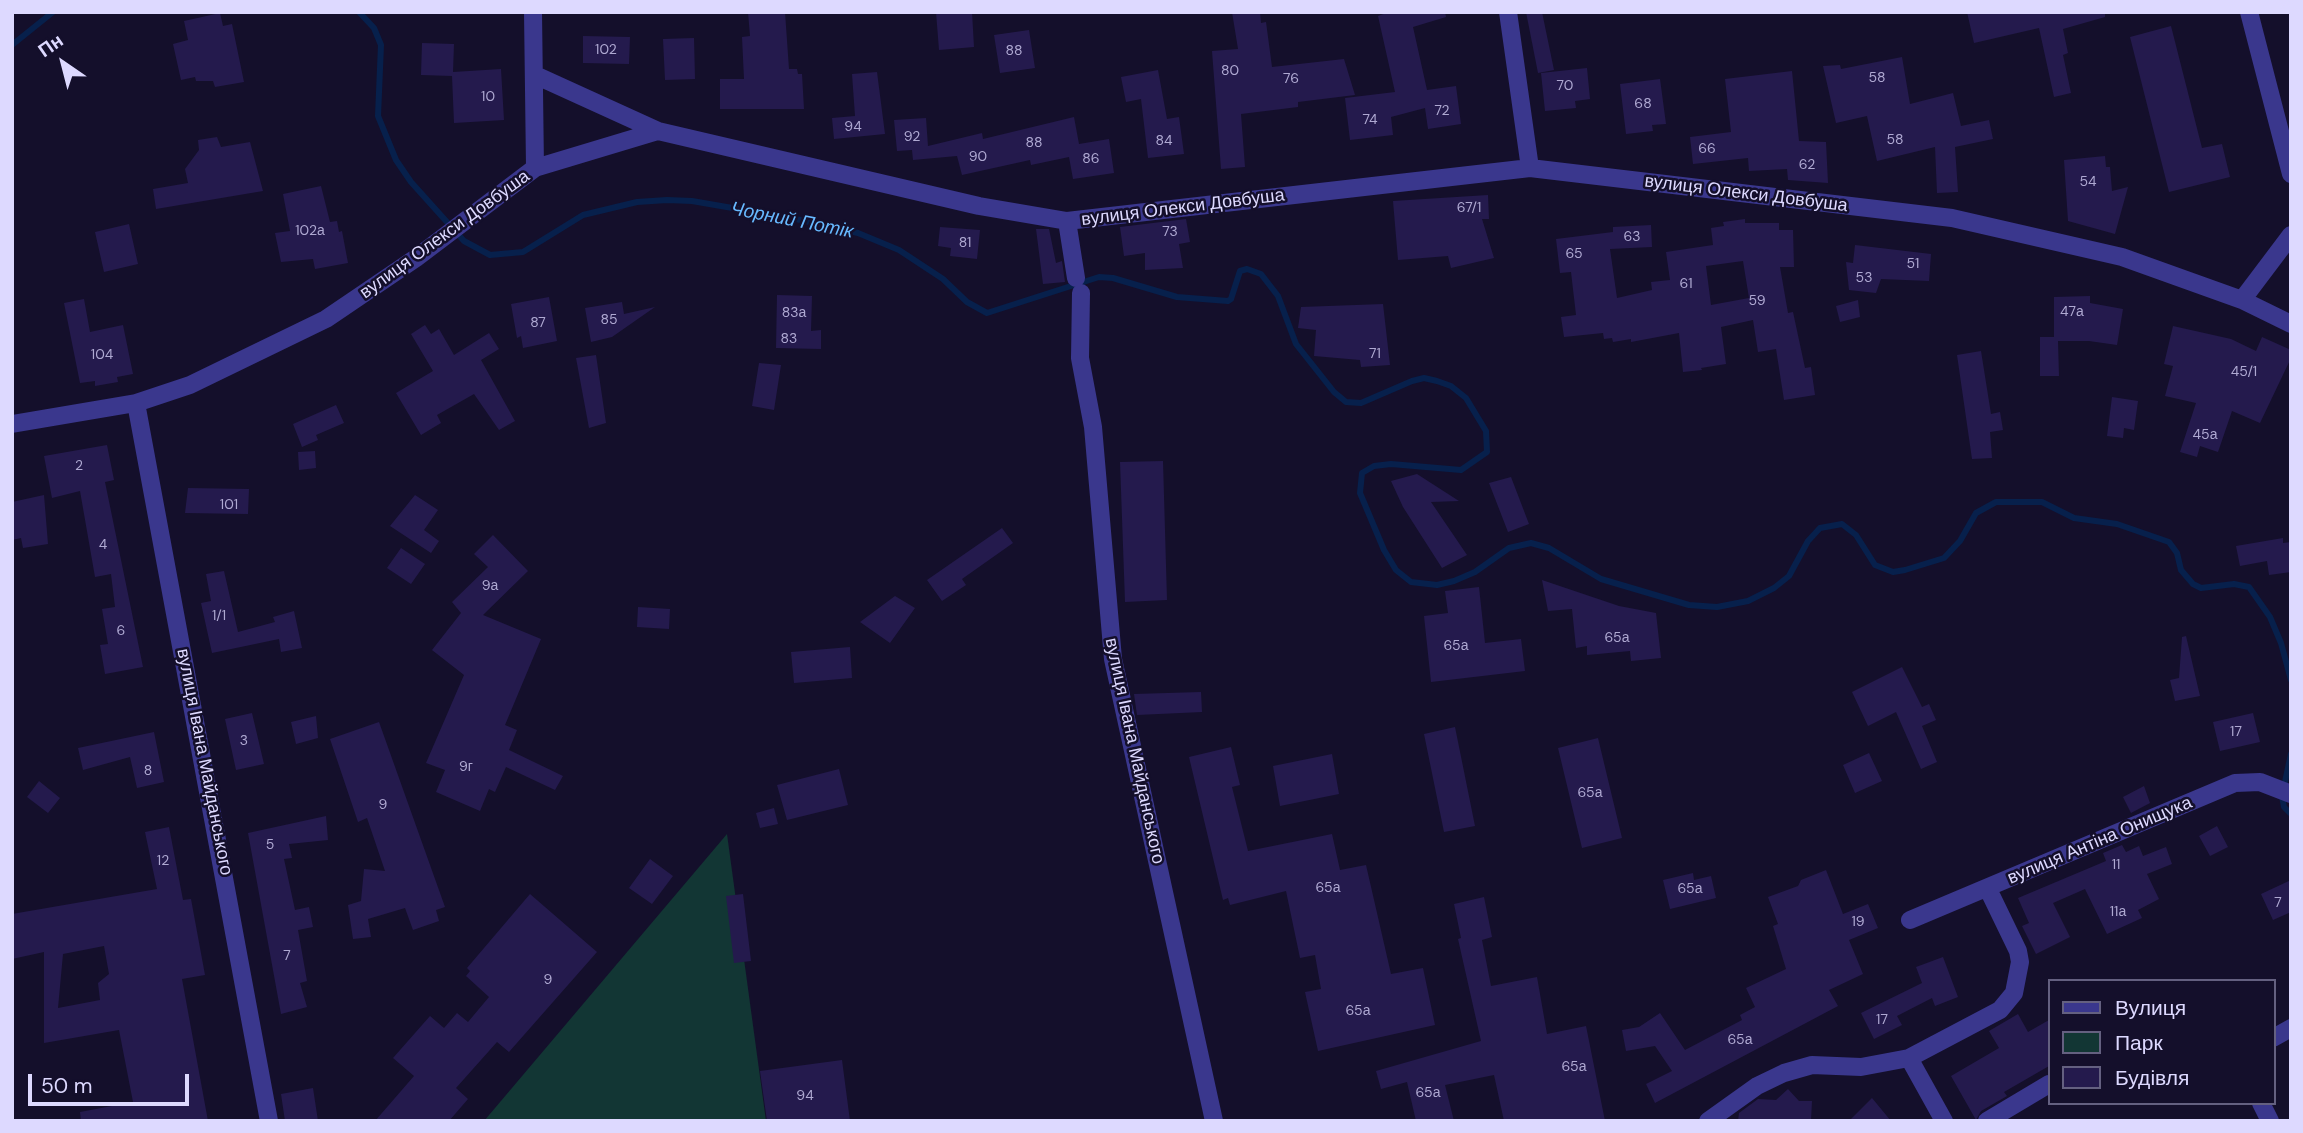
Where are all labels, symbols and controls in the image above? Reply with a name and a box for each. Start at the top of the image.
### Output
north arrow [28,28,98,98]
text: Пн [33,28,68,63]
house number: 102 [595,42,617,58]
house number: 88 [1005,43,1023,59]
house number: 80 [1221,63,1239,79]
house number: 58 [1868,70,1886,86]
house number: 76 [1283,71,1299,87]
house number: 70 [1557,78,1573,94]
house number: 10 [481,89,495,105]
house number: 68 [1634,96,1652,112]
house number: 72 [1434,103,1450,119]
house number: 74 [1362,112,1378,128]
house number: 94 [844,119,862,135]
house number: 92 [904,129,920,145]
house number: 58 [1886,132,1904,148]
house number: 84 [1155,133,1173,149]
house number: 88 [1025,135,1043,151]
house number: 66 [1698,141,1716,157]
house number: 90 [969,149,987,165]
house number: 86 [1082,151,1100,167]
house number: 62 [1799,157,1815,173]
street label: вулиця Олекси Довбуша [356,166,534,304]
street label: вулиця Олекси Довбуша [1643,171,1849,217]
house number: 54 [2079,174,2097,190]
street label: вулиця Олекси Довбуша [1080,185,1286,231]
water label: Чорний Потік [729,198,855,244]
house number: 67/1 [1457,200,1481,216]
house number: 102а [295,223,325,239]
house number: 73 [1162,224,1178,240]
house number: 63 [1623,229,1641,245]
house number: 81 [959,235,971,251]
house number: 65 [1565,246,1583,262]
house number: 51 [1907,256,1919,272]
house number: 53 [1856,270,1872,286]
house number: 61 [1679,276,1693,292]
house number: 59 [1749,293,1765,309]
house number: 47а [2060,304,2084,320]
house number: 83а [782,305,806,321]
house number: 85 [600,312,618,328]
house number: 87 [530,315,546,331]
house number: 83 [781,331,797,347]
house number: 71 [1369,346,1381,362]
house number: 104 [91,347,113,363]
house number: 45/1 [2231,364,2257,380]
house number: 45а [2193,427,2217,443]
house number: 2 [75,458,83,474]
house number: 101 [220,497,238,513]
house number: 4 [99,537,107,553]
house number: 9а [482,578,498,594]
house number: 1/1 [212,608,226,624]
house number: 6 [117,623,125,639]
house number: 65а [1605,630,1629,646]
street label: вулиця Івана Майданського [1099,636,1169,866]
house number: 65а [1444,638,1468,654]
street label: вулиця Івана Майданського [171,647,237,877]
house number: 17 [2230,724,2242,740]
house number: 3 [240,733,248,749]
house number: 9г [459,759,473,775]
house number: 8 [144,763,152,779]
house number: 65а [1578,785,1602,801]
street label: вулиця Антіна Онищука [2004,792,2196,890]
house number: 9 [379,797,387,813]
house number: 5 [266,837,274,853]
house number: 12 [157,853,169,869]
house number: 11 [2112,857,2120,873]
house number: 65а [1316,880,1340,896]
house number: 65а [1678,881,1702,897]
house number: 7 [2274,895,2282,911]
house number: 11а [2110,904,2126,920]
house number: 19 [1851,914,1865,930]
house number: 7 [283,948,291,964]
house number: 9 [544,972,552,988]
legend [2048,979,2275,1105]
text: Вулиця [2115,994,2186,1022]
house number: 65а [1346,1003,1370,1019]
house number: 17 [1876,1012,1888,1028]
text: Парк [2115,1029,2163,1057]
house number: 65а [1728,1032,1752,1048]
house number: 65а [1562,1059,1586,1075]
scale bar [32,1060,192,1104]
text: Будівля [2115,1064,2189,1092]
text: 50 m [41,1072,92,1100]
house number: 65а [1416,1085,1440,1101]
house number: 94 [796,1088,814,1104]

